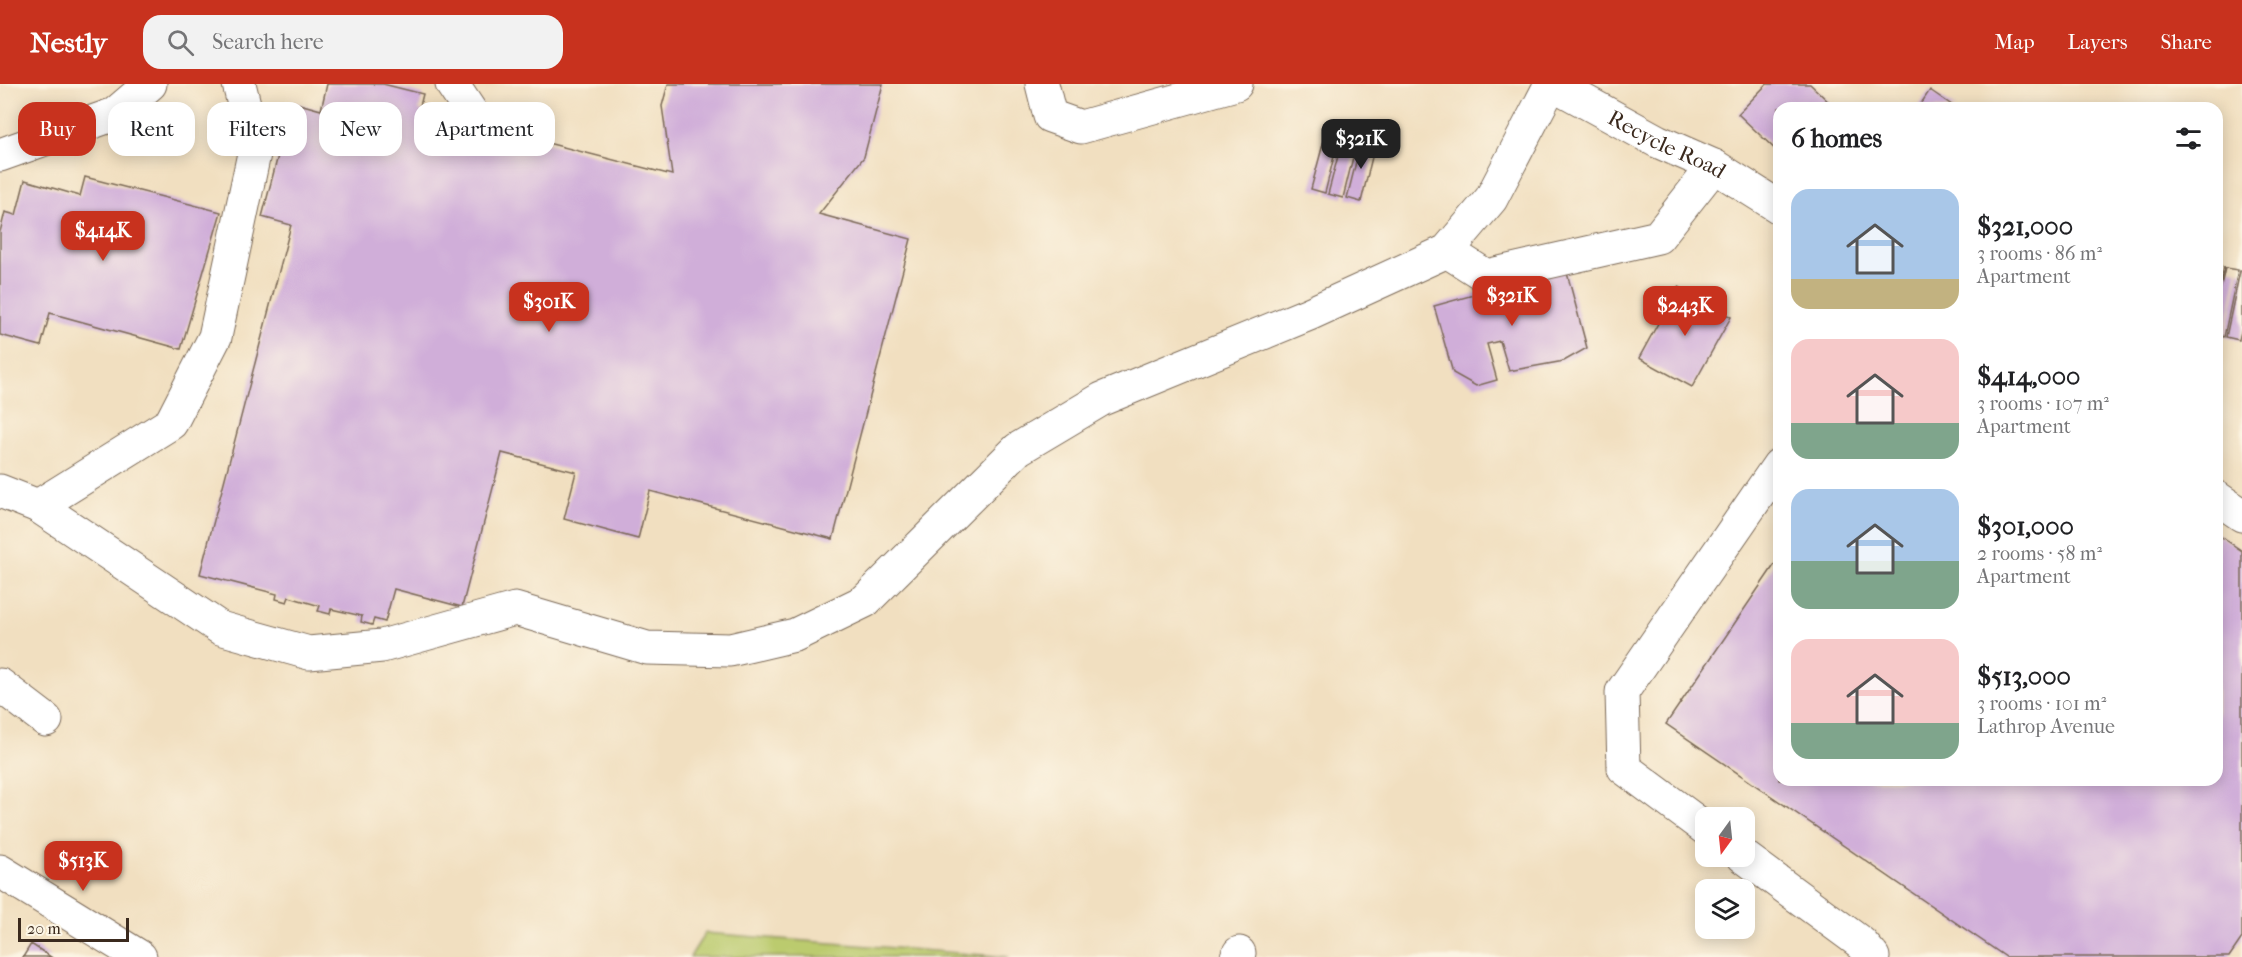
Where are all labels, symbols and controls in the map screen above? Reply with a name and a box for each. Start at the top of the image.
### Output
search box [143,15,563,69]
text: Nestly [30,26,107,59]
icon: search [164,26,197,59]
text: Search here [212,29,324,55]
text: Map [1994,30,2035,54]
text: Layers [2068,30,2127,54]
text: Share [2160,30,2212,54]
chip: Buy [18,102,96,156]
chip: Rent [108,102,195,156]
chip: Filters [207,102,307,156]
chip: New [319,102,402,156]
chip: Apartment [414,102,555,156]
street label: Recycle Road [1603,105,1731,185]
pin: $321K [1319,119,1403,170]
icon: filters [2172,122,2205,155]
text: 6 homes [1791,123,1882,154]
text: $321K [1335,127,1387,150]
pin: $414K [61,211,145,262]
text: $321,000 [1977,211,2073,242]
icon: home [1839,213,1911,285]
text: $414K [75,219,131,242]
text: 3 rooms · 86 m² [1977,242,2102,265]
text: Apartment [1977,265,2071,288]
pin: $321K [1470,276,1554,327]
pin: $301K [507,282,591,333]
text: $321K [1486,284,1538,307]
pin: $243K [1643,286,1727,337]
text: $301K [523,290,575,313]
text: $243K [1657,294,1713,317]
text: $414,000 [1977,361,2080,392]
icon: home [1839,363,1911,435]
text: 3 rooms · 107 m² [1977,392,2109,415]
text: Apartment [1977,415,2071,438]
text: $301,000 [1977,511,2074,542]
icon: home [1839,513,1911,585]
text: 2 rooms · 58 m² [1977,542,2102,565]
text: Apartment [1977,565,2071,588]
text: $513,000 [1977,661,2071,692]
icon: home [1839,663,1911,735]
text: 3 rooms · 101 m² [1977,692,2106,715]
text: Lathrop Avenue [1977,715,2115,738]
north arrow [1695,807,1755,867]
map controls [1695,807,1755,939]
pin: $513K [41,841,125,892]
text: $513K [58,849,108,872]
button: layers [1695,879,1755,939]
scale bar [18,915,129,942]
text: 20 m [27,919,61,938]

